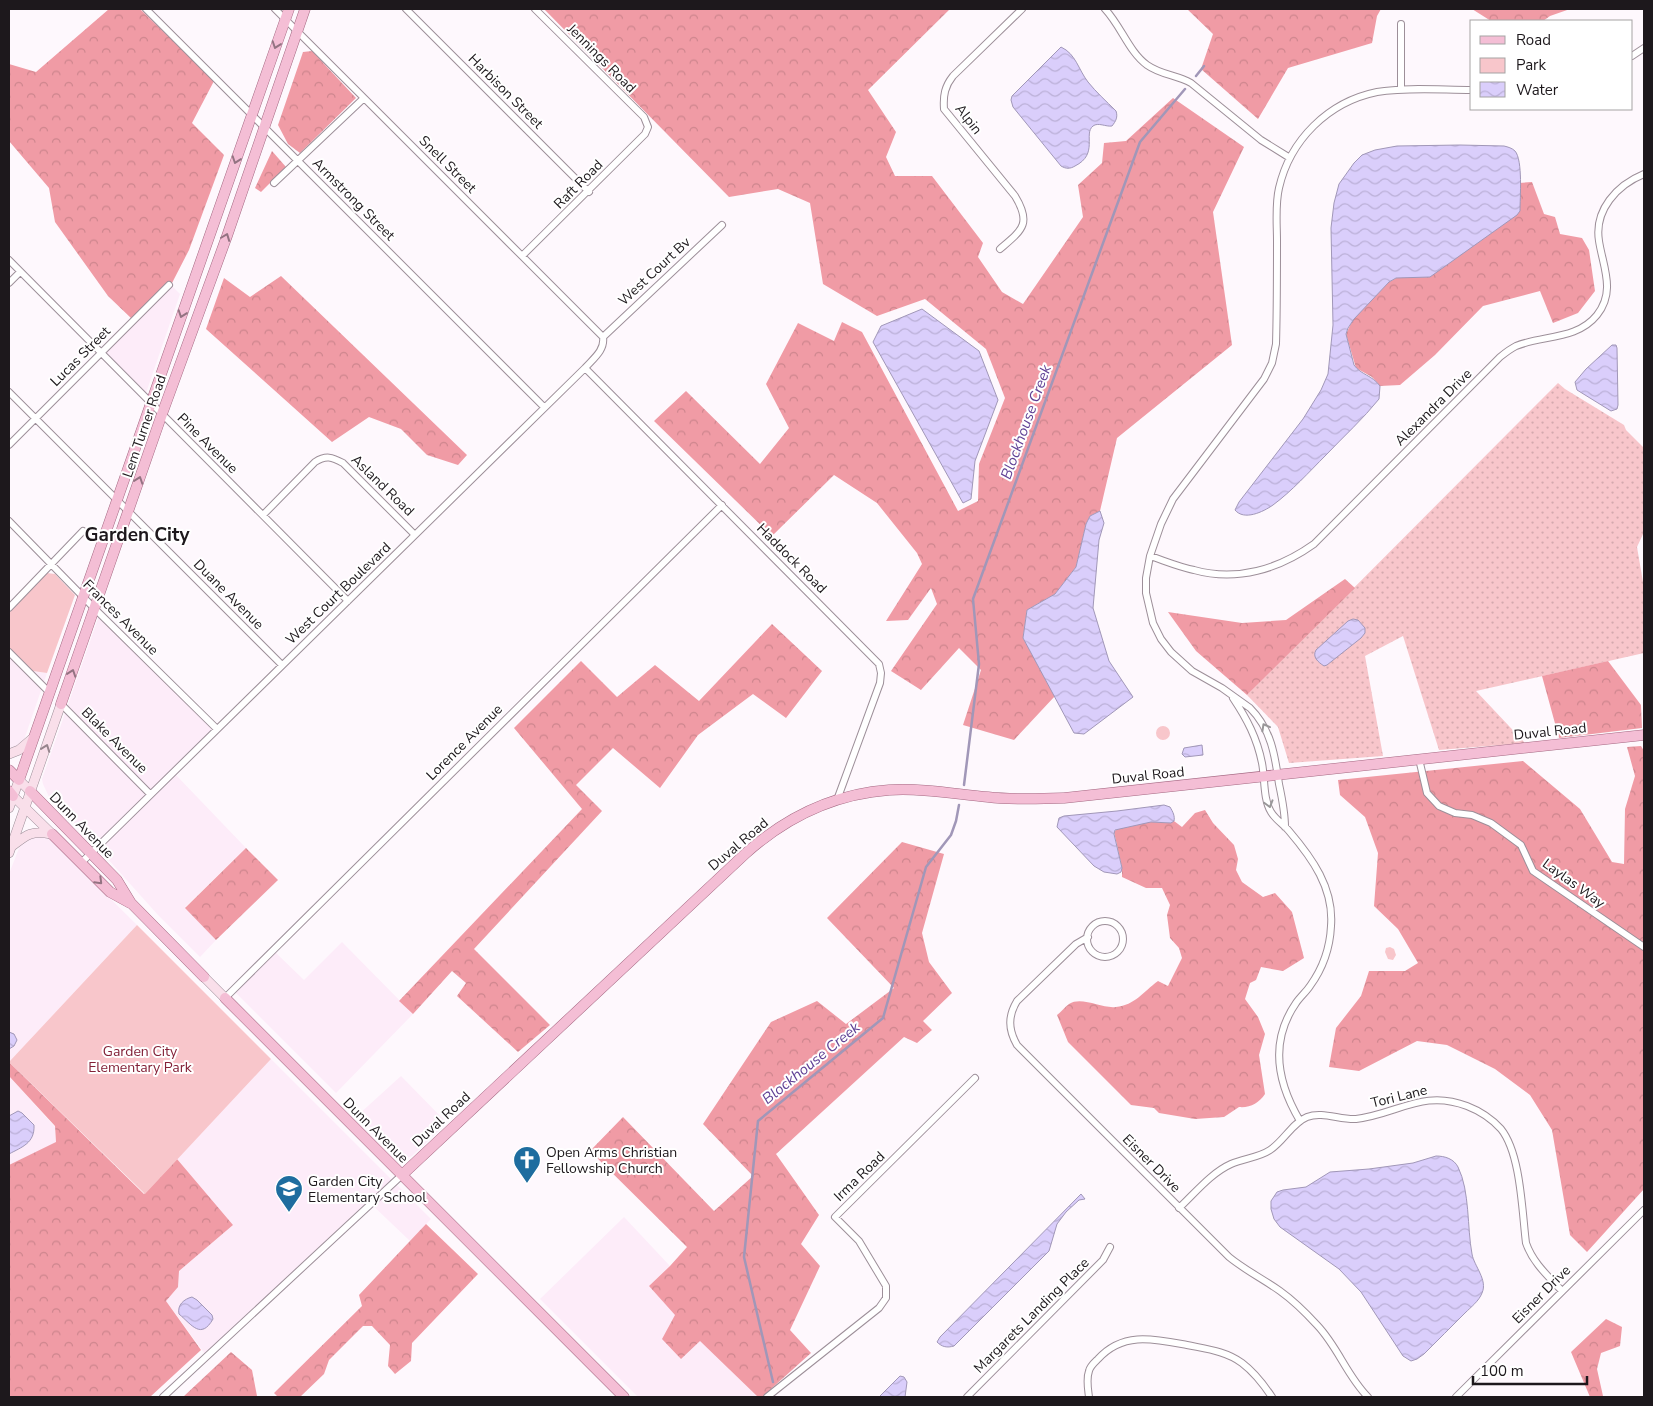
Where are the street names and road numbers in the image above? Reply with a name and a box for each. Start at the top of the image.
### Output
street label: Jennings Road [562,19,640,97]
street label: Harbison Street [464,50,547,133]
street label: Alpin [951,100,986,138]
street label: Snell Street [415,131,481,197]
street label: Armstrong Street [308,154,399,245]
street label: Raft Road [550,156,607,213]
street label: West Court Bv [614,232,695,310]
street label: Lucas Street [46,322,115,391]
street label: Alexandra Drive [1391,365,1476,450]
street label: Lem Turner Road [118,372,171,480]
street label: Pine Avenue [173,409,242,478]
street label: Asland Road [347,450,418,520]
street label: Haddock Road [752,519,831,598]
street label: West Court Boulevard [281,538,395,649]
street label: Duane Avenue [189,555,268,634]
street label: Frances Avenue [79,575,163,659]
street label: Lorence Avenue [422,700,507,785]
street label: Blake Avenue [77,703,152,778]
street label: Duval Road [1513,718,1587,745]
street label: Duval Road [1111,762,1185,789]
street label: Dunn Avenue [45,788,118,863]
street label: Duval Road [704,814,772,875]
street label: Laylas Way [1539,854,1610,913]
street label: Tori Lane [1369,1080,1429,1113]
street label: Duval Road [408,1088,475,1151]
street label: Dunn Avenue [339,1093,413,1167]
street label: Eisner Drive [1118,1130,1185,1197]
street label: Irma Road [830,1147,889,1205]
street label: Margarets Landing Place [970,1254,1093,1377]
street label: Eisner Drive [1508,1261,1575,1328]

